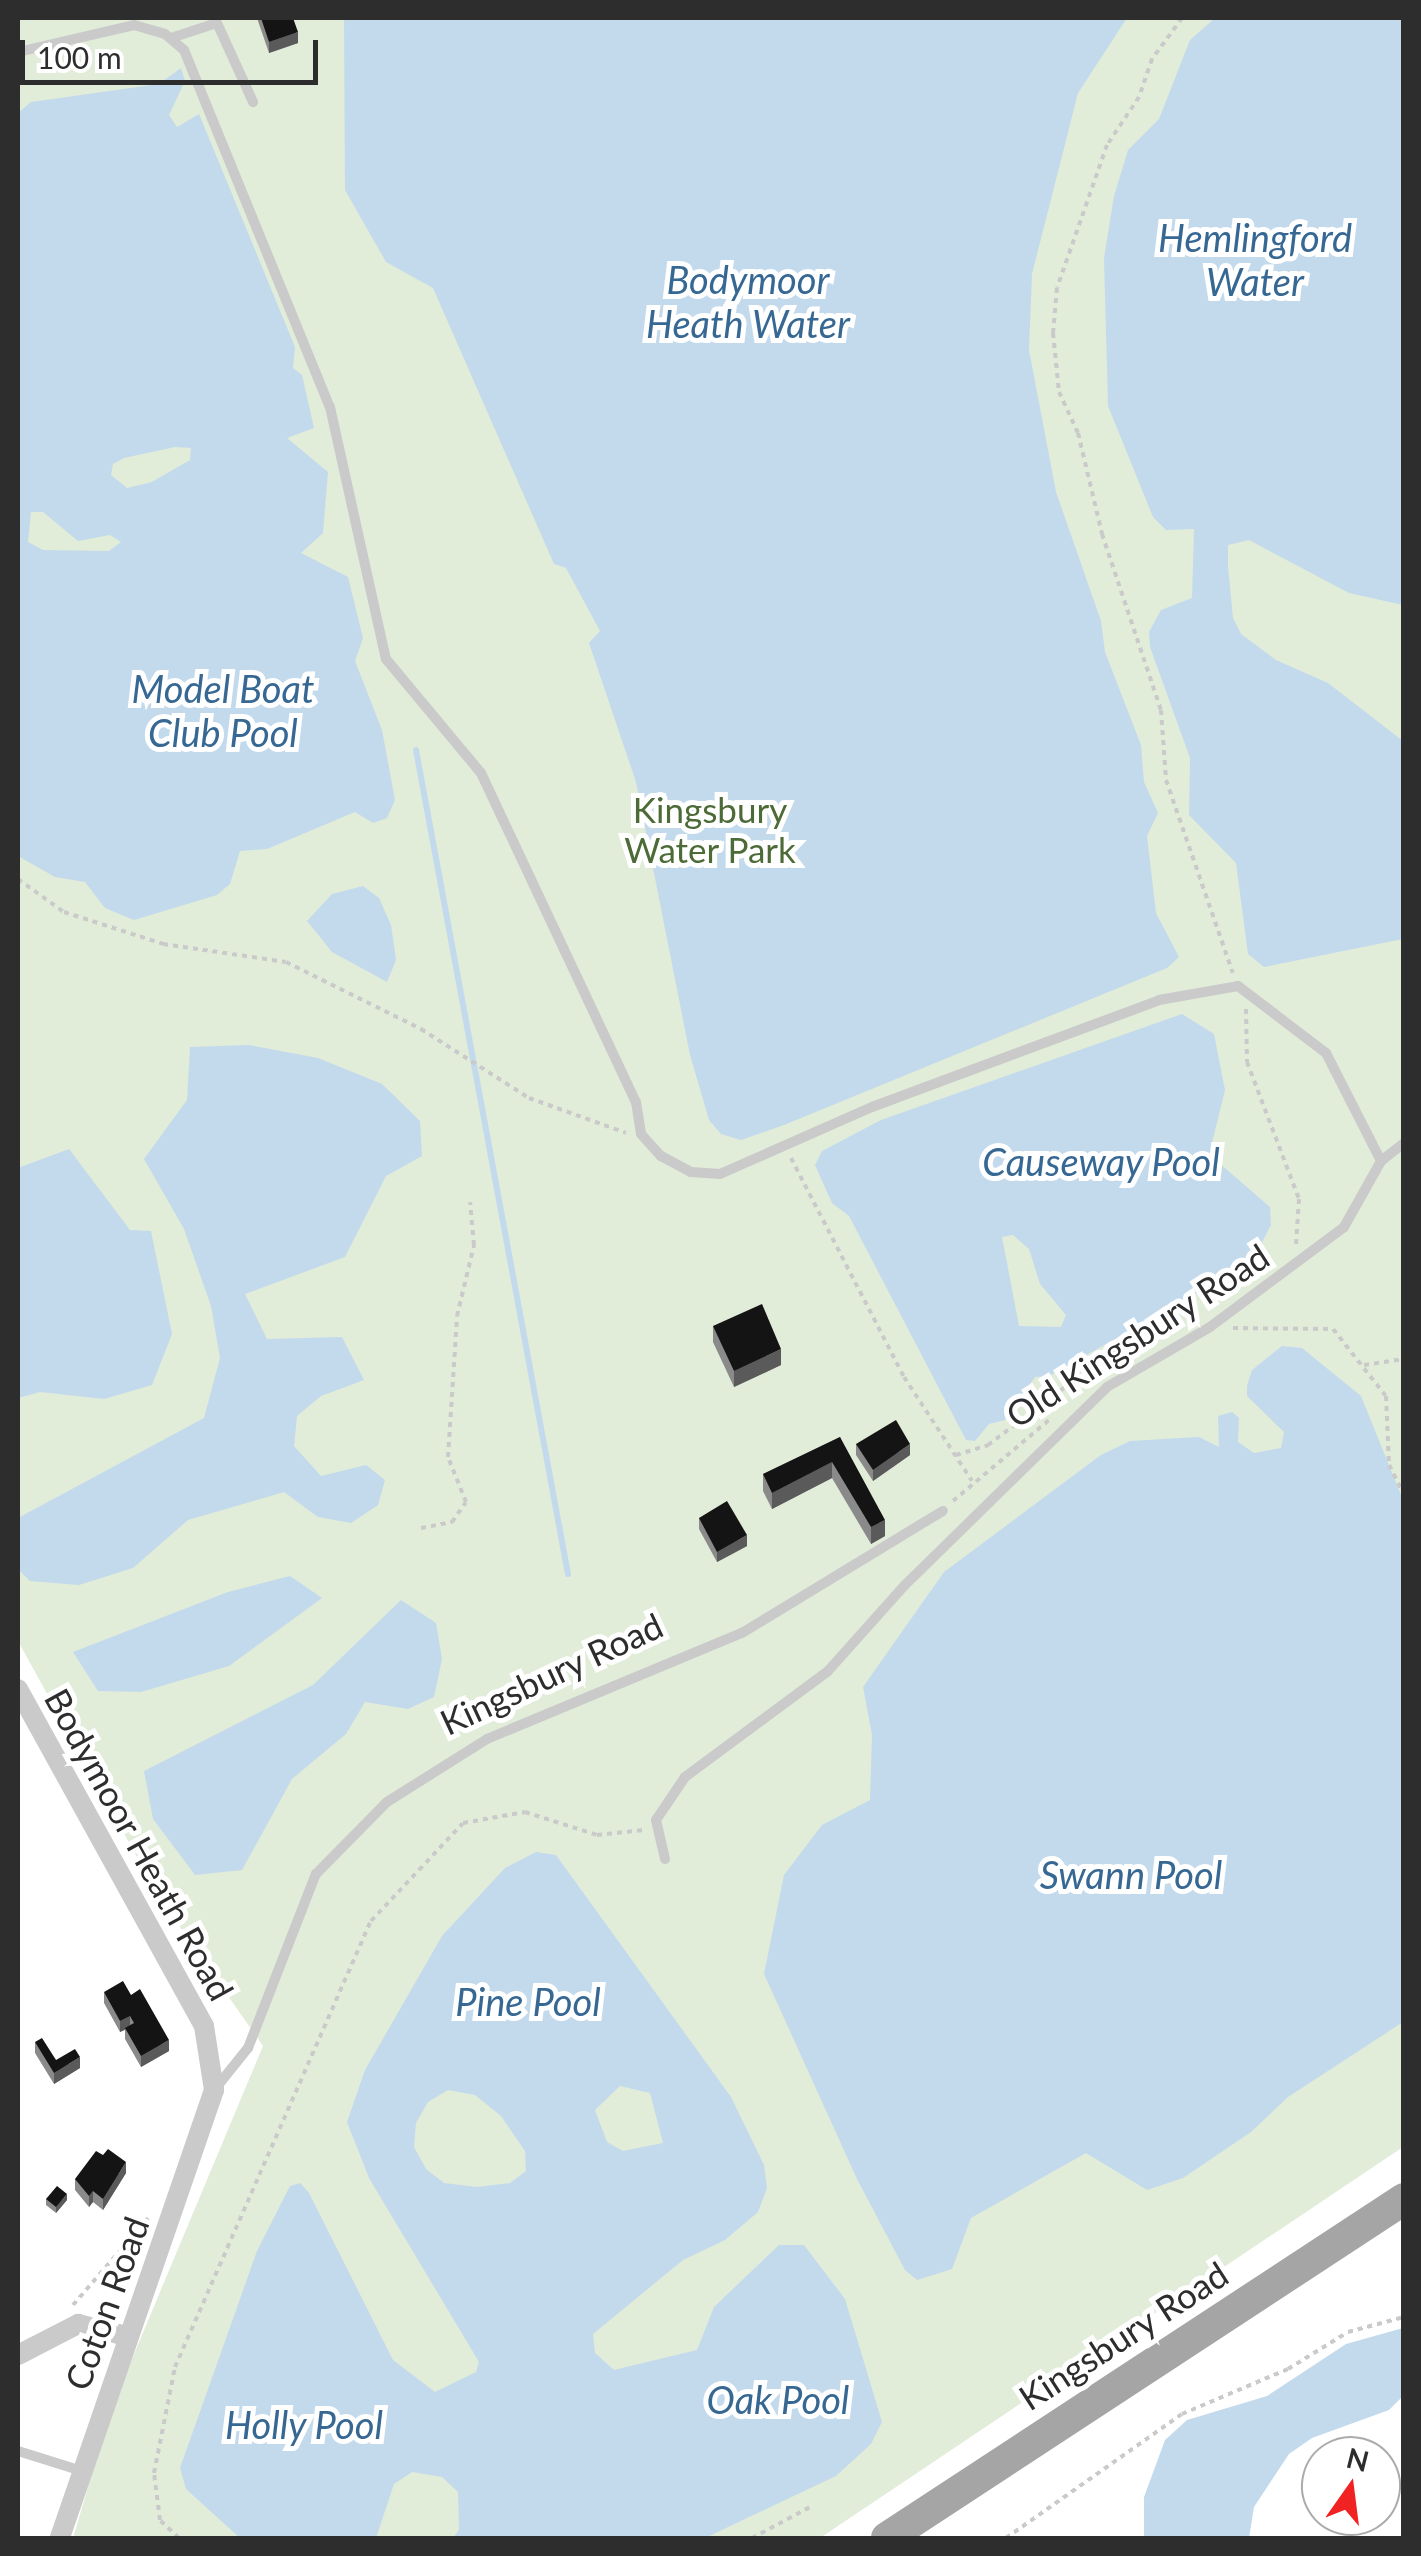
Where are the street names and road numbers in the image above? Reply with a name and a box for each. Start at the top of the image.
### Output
street label: Old Kingsbury Road [997,1234,1277,1436]
street label: Kingsbury Road [433,1603,669,1743]
street label: Bodymoor Heath Road [37,1681,243,2007]
street label: Coton Road [55,2211,157,2395]
street label: Kingsbury Road [1011,2252,1235,2418]

